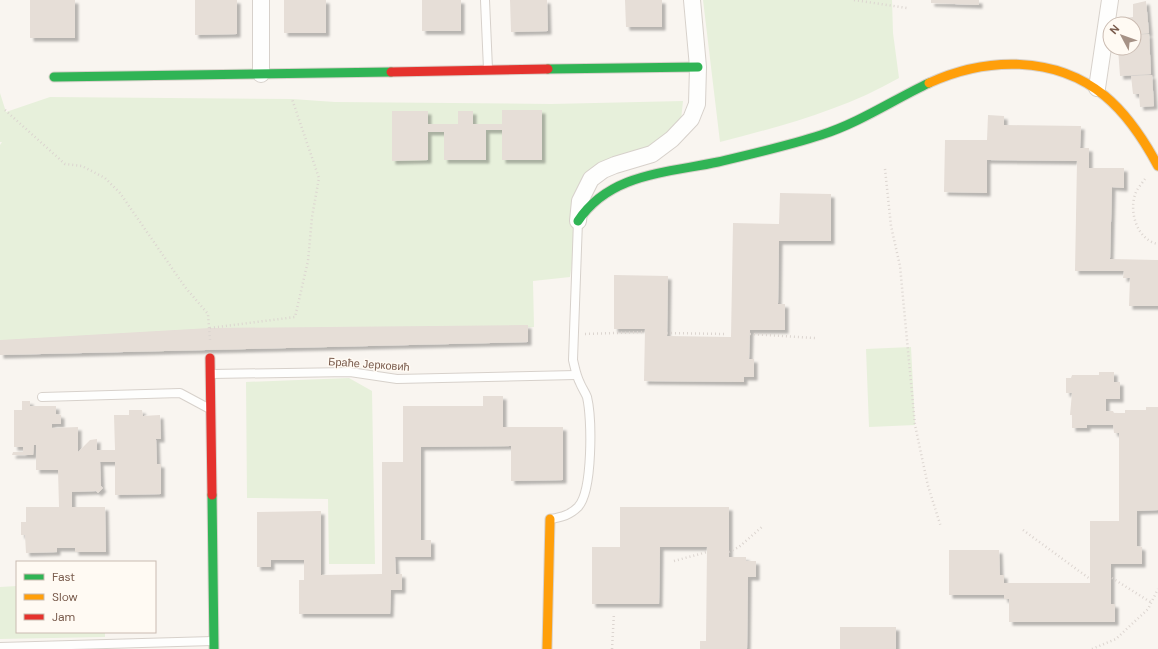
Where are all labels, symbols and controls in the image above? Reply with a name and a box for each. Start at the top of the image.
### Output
north arrow [1102,16,1142,56]
text: N [1107,22,1122,37]
street label: Браће Јерковић [328,354,410,374]
legend [16,561,156,633]
text: Fast [52,569,75,585]
text: Slow [52,589,78,605]
text: Jam [52,609,75,625]

